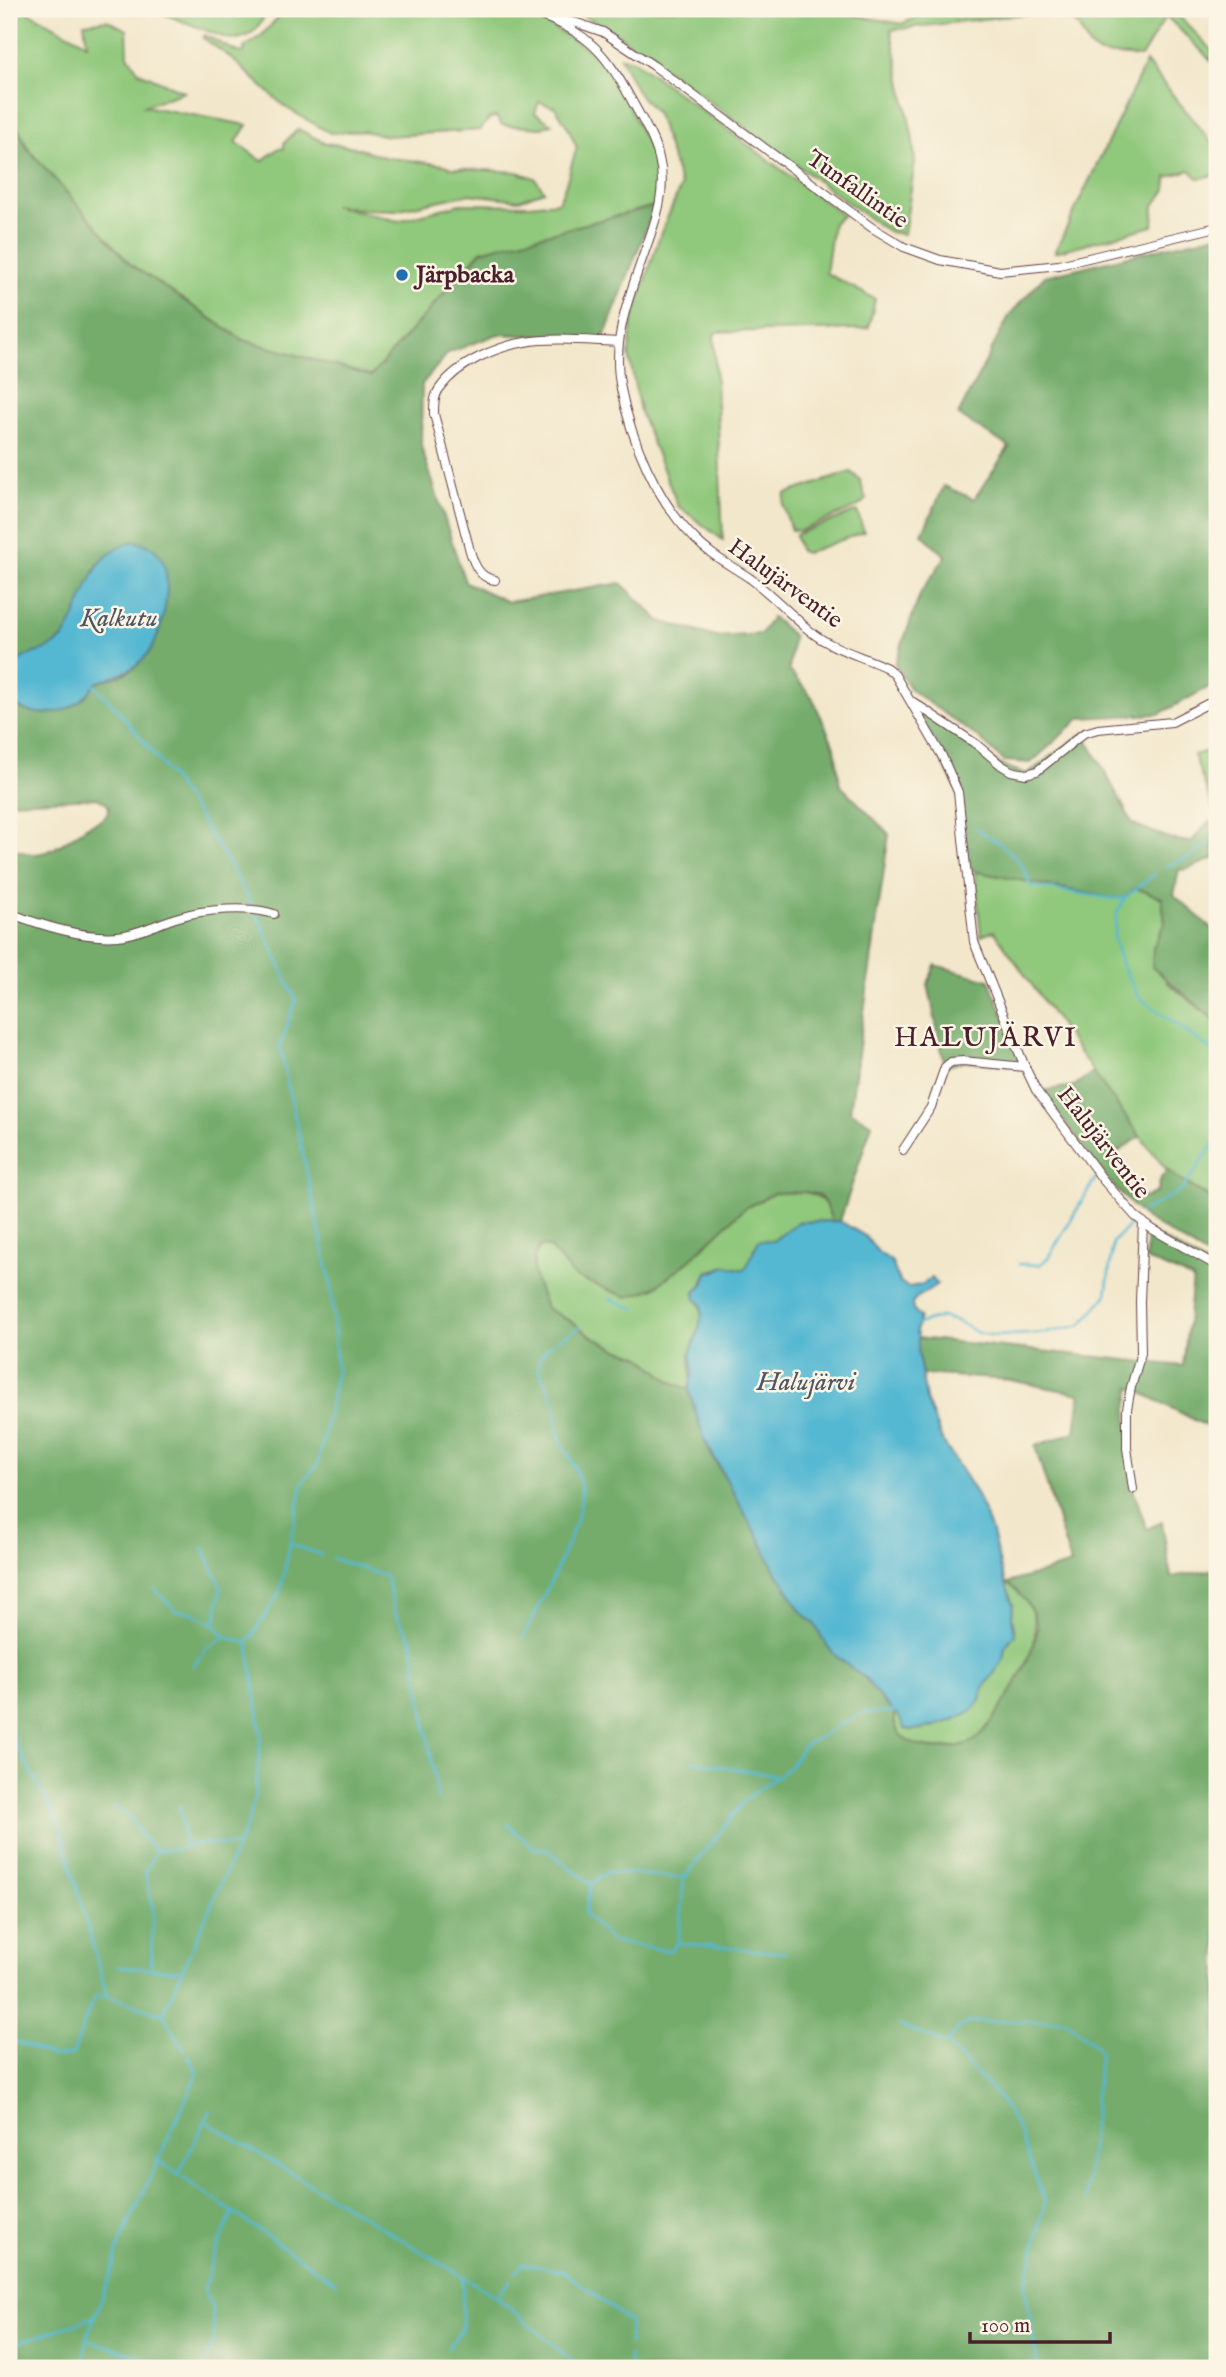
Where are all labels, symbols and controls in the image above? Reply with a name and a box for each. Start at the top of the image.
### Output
street label: Tunfallintie [800,144,914,236]
place label: Järpbacka [413,260,515,291]
marker: Järpbacka [394,267,410,283]
street label: Halujärventie [721,532,849,636]
water label: Kalkutu [79,602,158,635]
district label: HALUJÄRVI [894,1021,1078,1056]
street label: Halujärventie [1049,1080,1157,1206]
water label: Halujärvi [756,1366,857,1399]
scale bar [970,2300,1110,2344]
text: 100 m [981,2313,1030,2340]

